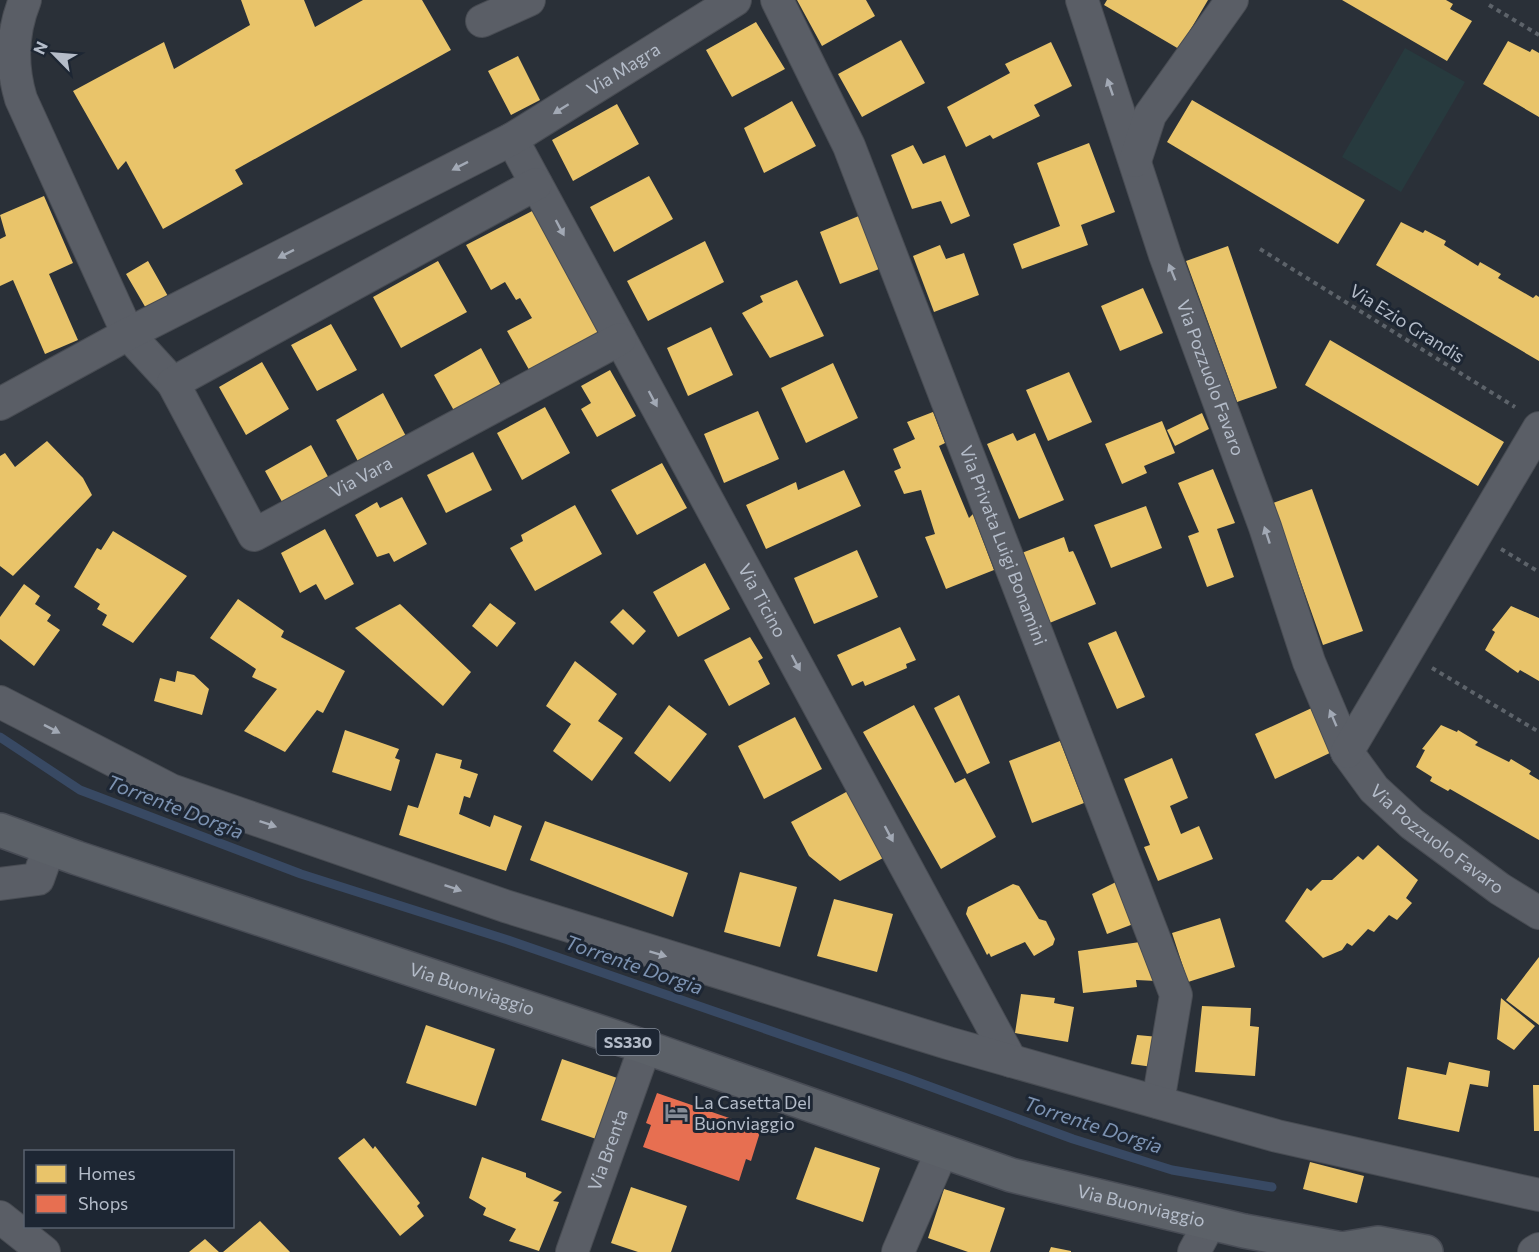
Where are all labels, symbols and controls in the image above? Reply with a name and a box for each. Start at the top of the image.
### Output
north arrow [24,24,84,84]
street label: Via Magra [582,37,664,100]
text: N [29,38,51,57]
one-way arrow [1104,78,1114,96]
one-way arrow [553,103,569,114]
one-way arrow [452,161,469,170]
one-way arrow [555,219,565,236]
one-way arrow [278,249,295,259]
one-way arrow [1166,263,1176,281]
street label: Via Ezio Grandis [1346,279,1469,367]
street label: Via Pozzuolo Favaro [1172,296,1250,458]
one-way arrow [648,391,658,408]
street label: Via Privata Luigi Bonamini [955,442,1052,648]
street label: Via Vara [326,451,396,502]
one-way arrow [1261,526,1271,544]
street label: Via Ticino [734,560,792,641]
one-way arrow [791,655,801,672]
one-way arrow [1328,709,1337,727]
one-way arrow [43,724,60,734]
water label: Torrente Dorgia [104,769,247,843]
street label: Via Pozzuolo Favaro [1366,779,1509,898]
one-way arrow [260,819,278,829]
one-way arrow [884,826,894,843]
one-way arrow [444,883,462,893]
water label: Torrente Dorgia [562,929,707,999]
one-way arrow [649,949,667,959]
street label: Via Buonviaggio [407,957,538,1019]
road number: SS330 [596,1029,660,1055]
water label: Torrente Dorgia [1021,1090,1166,1158]
place label: La Casetta Del Buonviaggio [694,1091,811,1134]
hotel icon: La Casetta Del Buonviaggio [663,1100,689,1126]
street label: Via Brenta [583,1106,632,1194]
legend [24,1150,234,1228]
text: Homes [78,1162,136,1184]
street label: Via Buonviaggio [1075,1179,1207,1231]
text: Shops [78,1192,128,1214]

